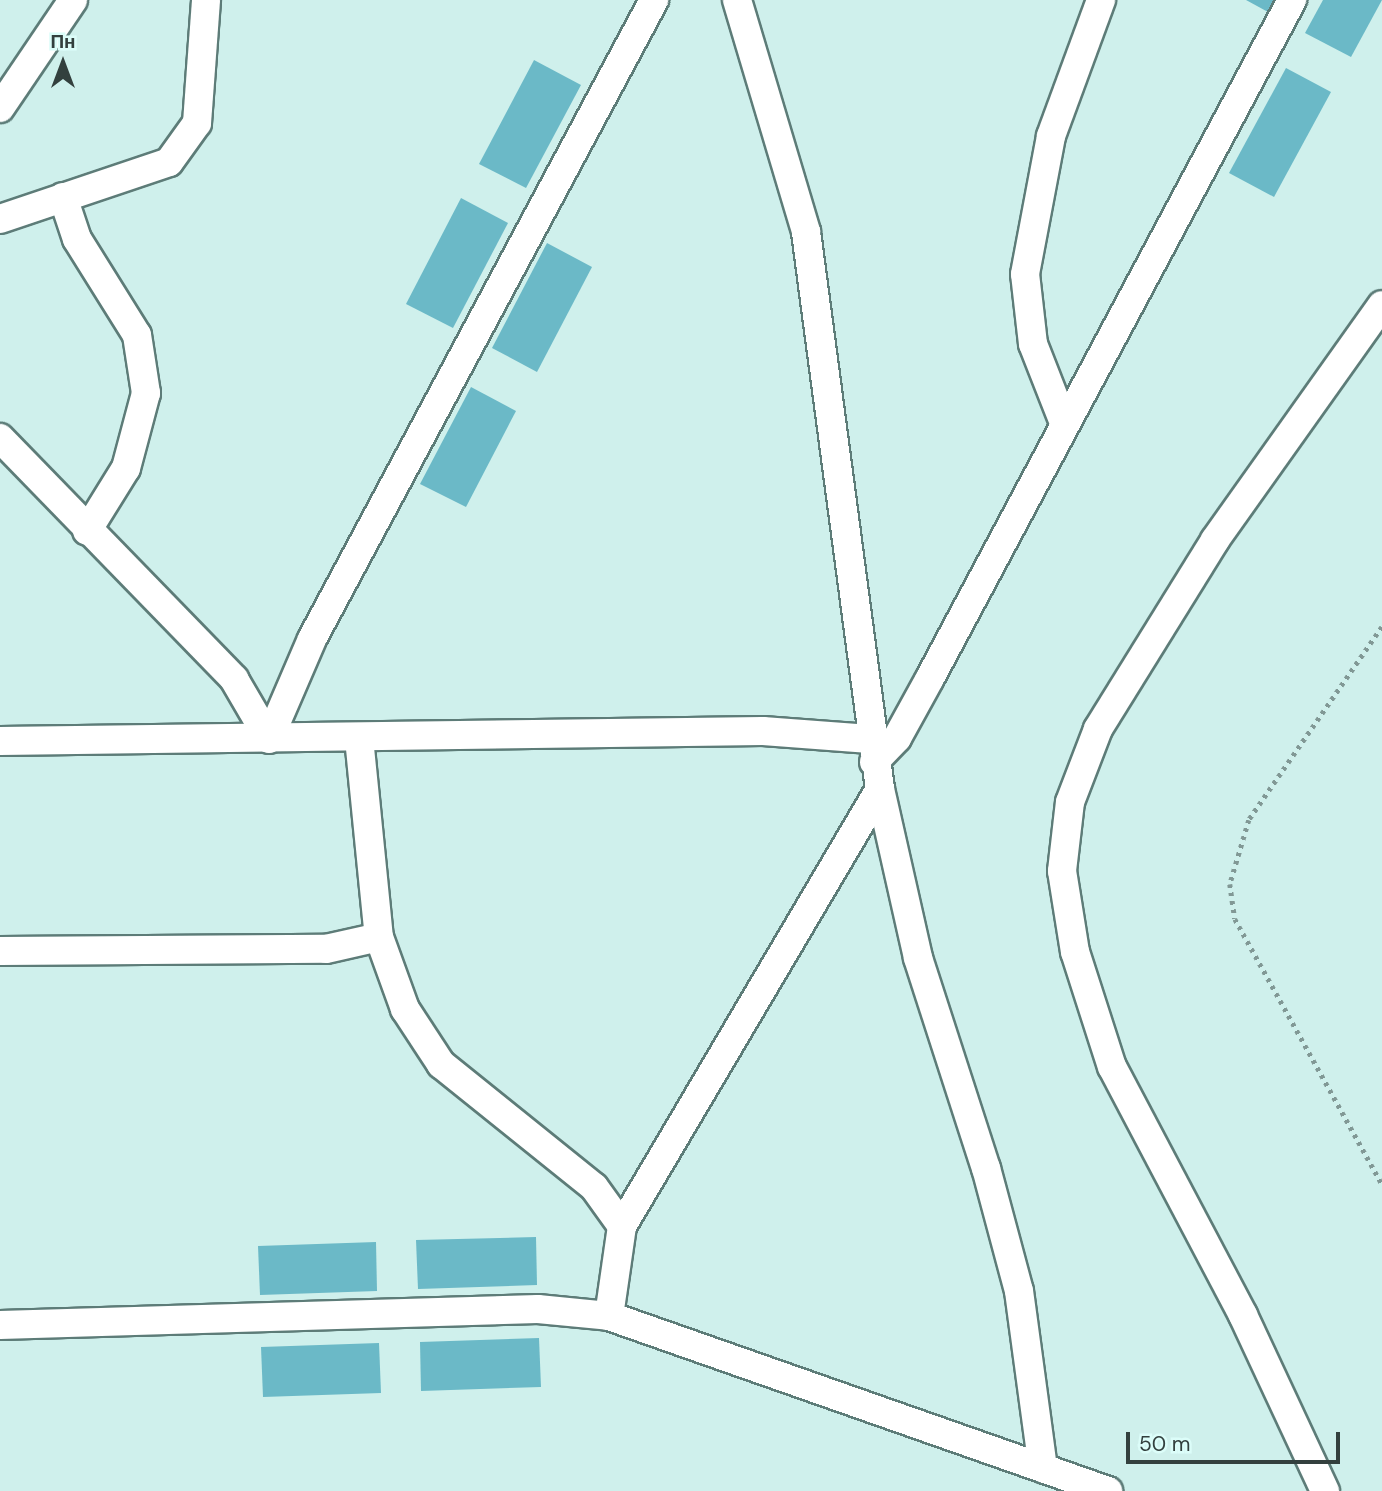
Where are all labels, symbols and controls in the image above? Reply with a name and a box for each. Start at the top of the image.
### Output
north arrow [28,28,98,98]
text: Пн [50,29,76,54]
scale bar [1130,1418,1344,1462]
text: 50 m [1139,1430,1190,1458]

